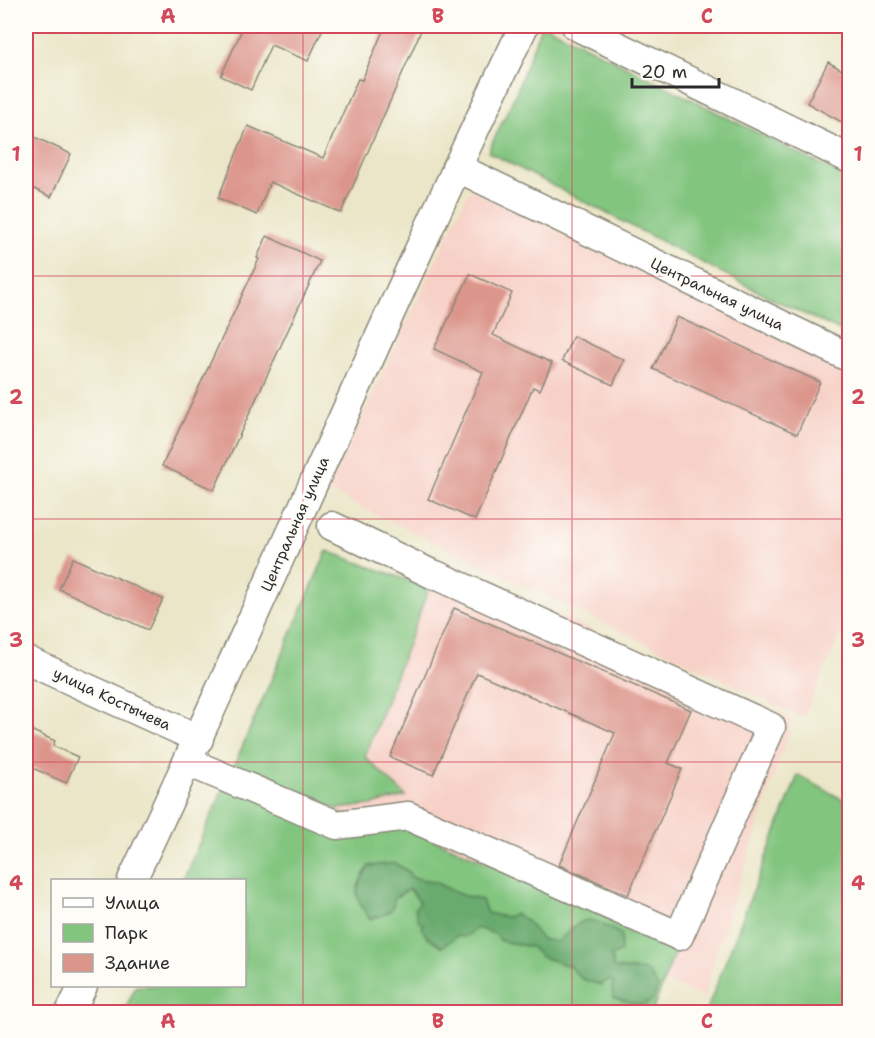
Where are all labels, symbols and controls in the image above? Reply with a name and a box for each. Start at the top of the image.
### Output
text: A [160,3,176,29]
text: B [432,3,444,29]
text: C [701,3,713,29]
scale bar [632,51,719,89]
text: 20 m [641,60,687,84]
text: 1 [11,141,21,167]
text: 1 [853,141,863,167]
street label: Центральная улица [647,253,788,335]
text: 2 [9,384,23,410]
text: 2 [851,384,865,410]
street label: Центральная улица [256,453,334,595]
text: 3 [9,627,23,653]
text: 3 [851,627,865,653]
street label: улица Костычева [50,663,175,735]
text: 4 [9,870,23,896]
text: 4 [851,870,865,896]
legend [51,879,246,987]
text: Улица [105,891,159,915]
text: Парк [105,921,148,945]
text: Здание [105,951,170,975]
text: A [160,1008,176,1034]
text: B [432,1008,444,1034]
text: C [701,1008,713,1034]

